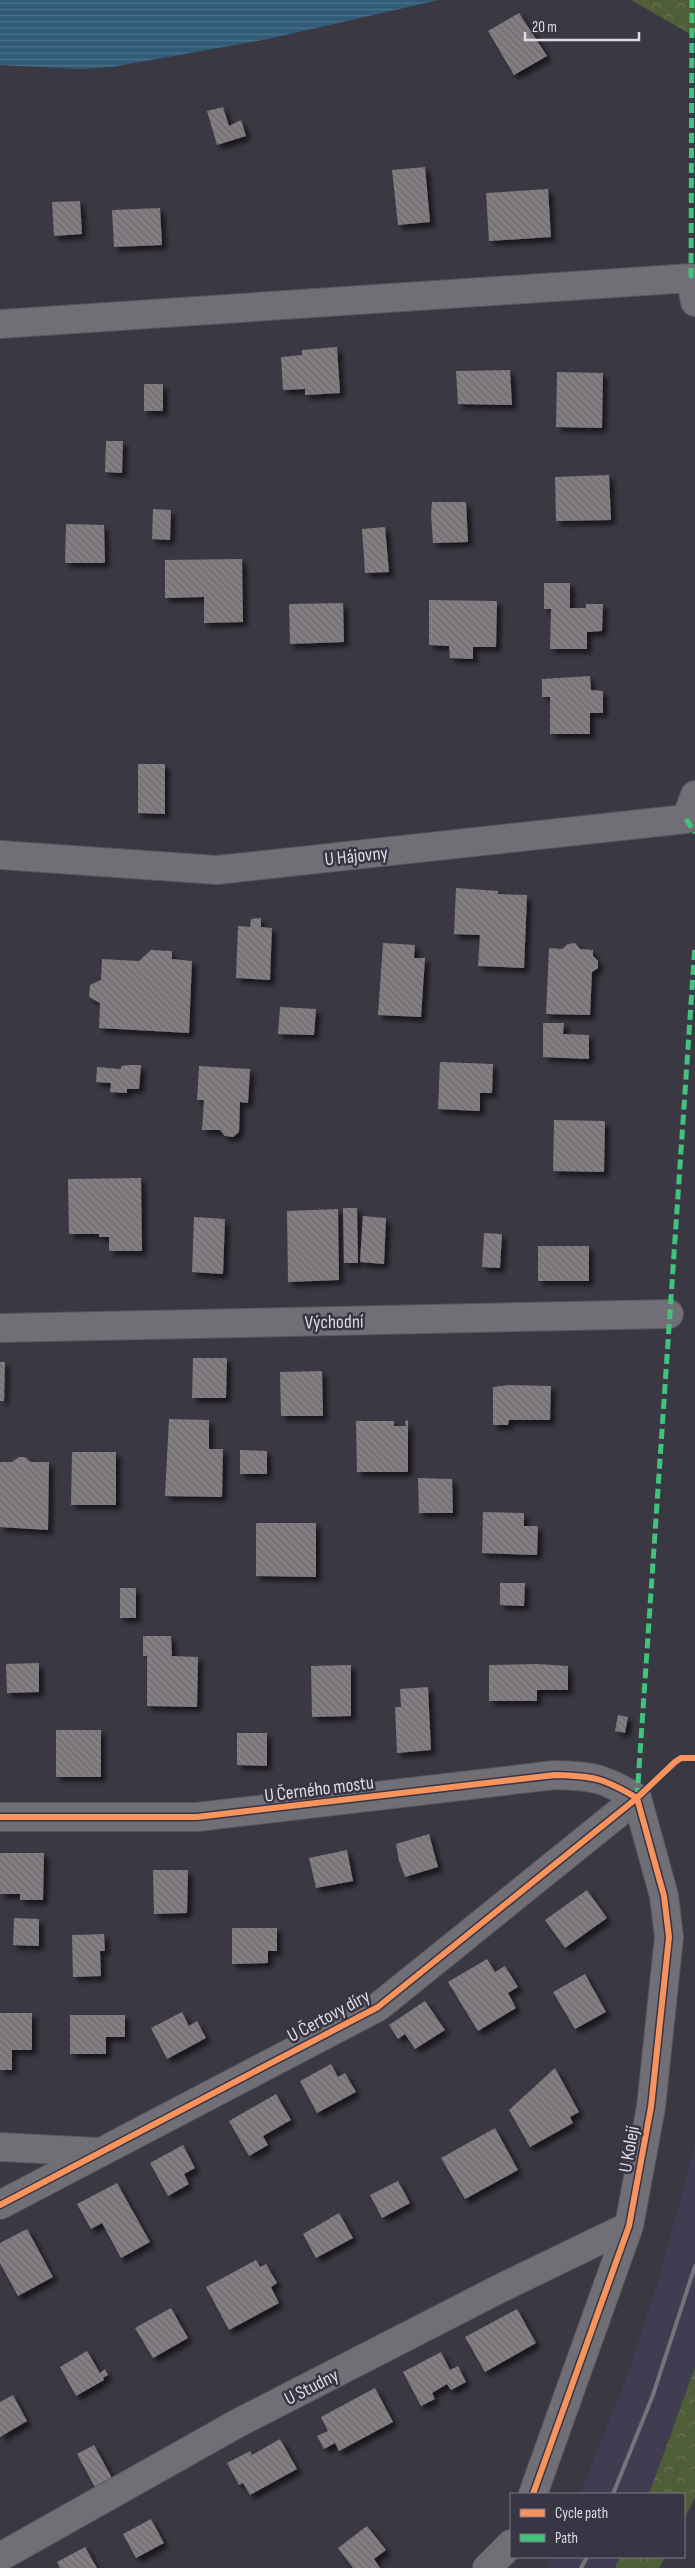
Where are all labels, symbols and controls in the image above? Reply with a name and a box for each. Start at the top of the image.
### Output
scale bar [525,10,639,42]
text: 20 m [532,18,557,37]
street label: U Hájovny [323,842,389,871]
street label: Východní [304,1310,364,1335]
street label: U Černého mostu [263,1771,375,1808]
street label: U Čertovy díry [283,1985,375,2048]
street label: U Kolejí [614,2124,645,2174]
street label: U Studny [281,2364,343,2411]
legend [510,2493,685,2558]
text: Cycle path [555,2504,608,2523]
text: Path [555,2529,578,2548]

